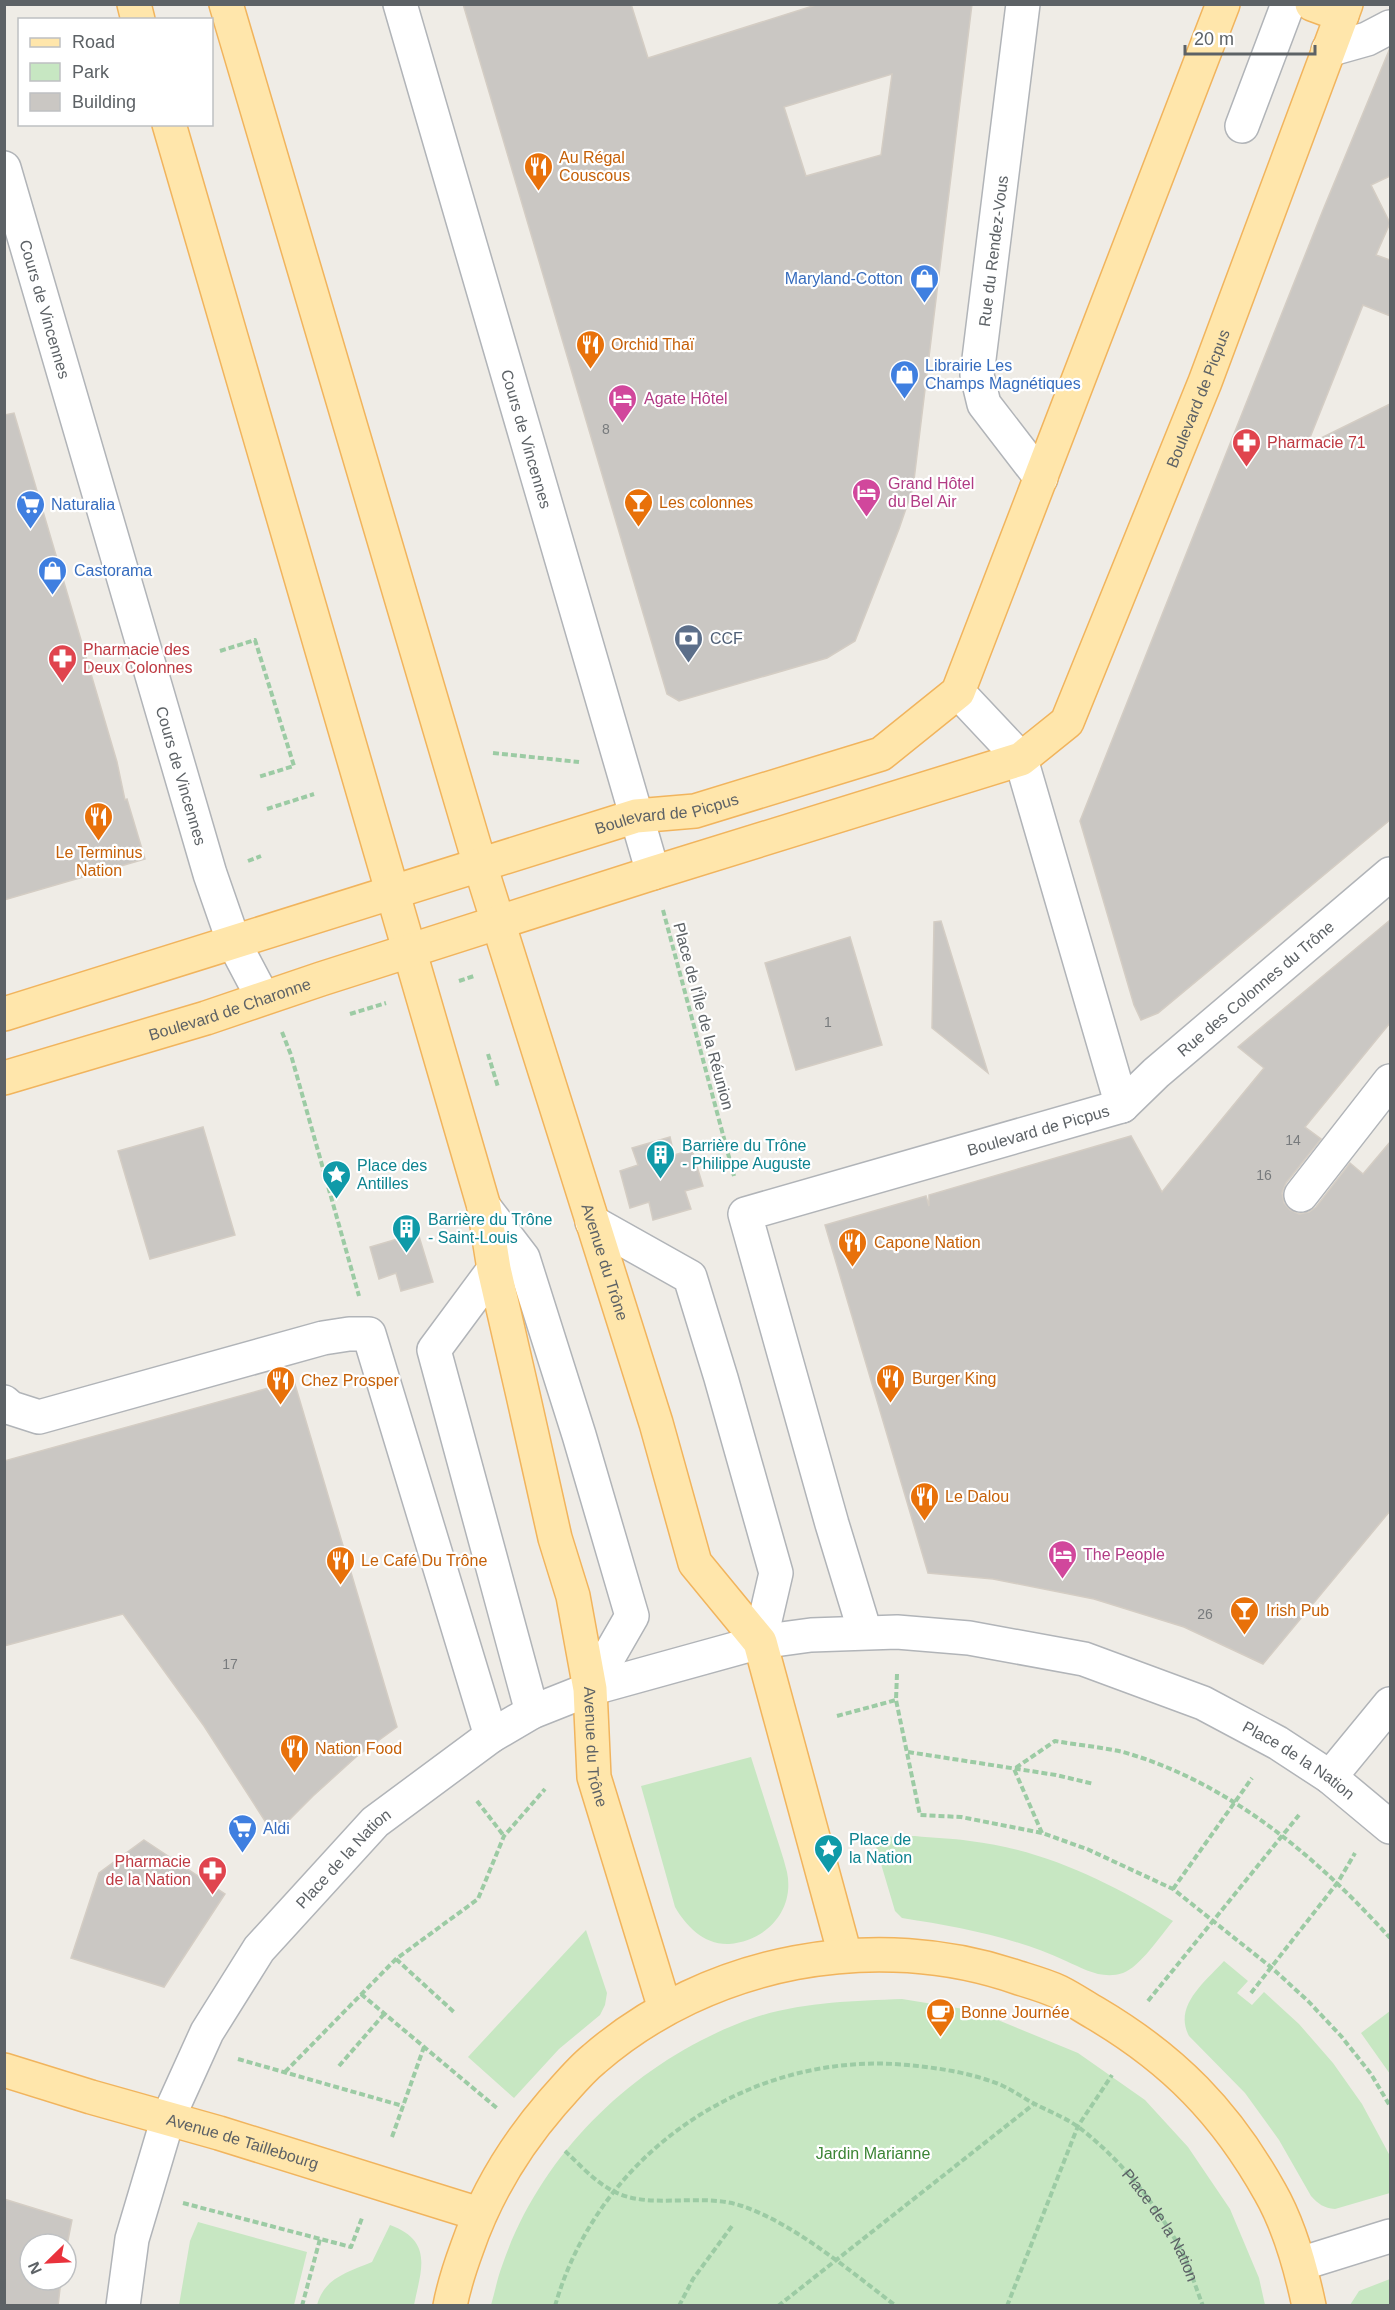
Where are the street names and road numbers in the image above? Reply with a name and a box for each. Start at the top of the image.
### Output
street label: Rue du Rendez-Vous [976,175,1011,328]
street label: Cours de Vincennes [16,238,73,381]
street label: Boulevard de Picpus [1163,327,1233,470]
street label: Cours de Vincennes [498,368,554,511]
street label: Cours de Vincennes [153,704,209,847]
street label: Boulevard de Picpus [593,790,741,837]
street label: Rue des Colonnes du Trône [1174,918,1337,1060]
street label: Place de l'Île de la Réunion [670,920,738,1112]
street label: Boulevard de Charonne [147,975,313,1044]
street label: Boulevard de Picpus [966,1102,1111,1159]
street label: Avenue du Trône [578,1202,631,1323]
street label: Avenue du Trône [581,1686,611,1809]
street label: Place de la Nation [1240,1718,1358,1803]
street label: Place de la Nation [293,1806,394,1912]
street label: Avenue de Taillebourg [165,2111,321,2172]
street label: Place de la Nation [1119,2166,1201,2284]

